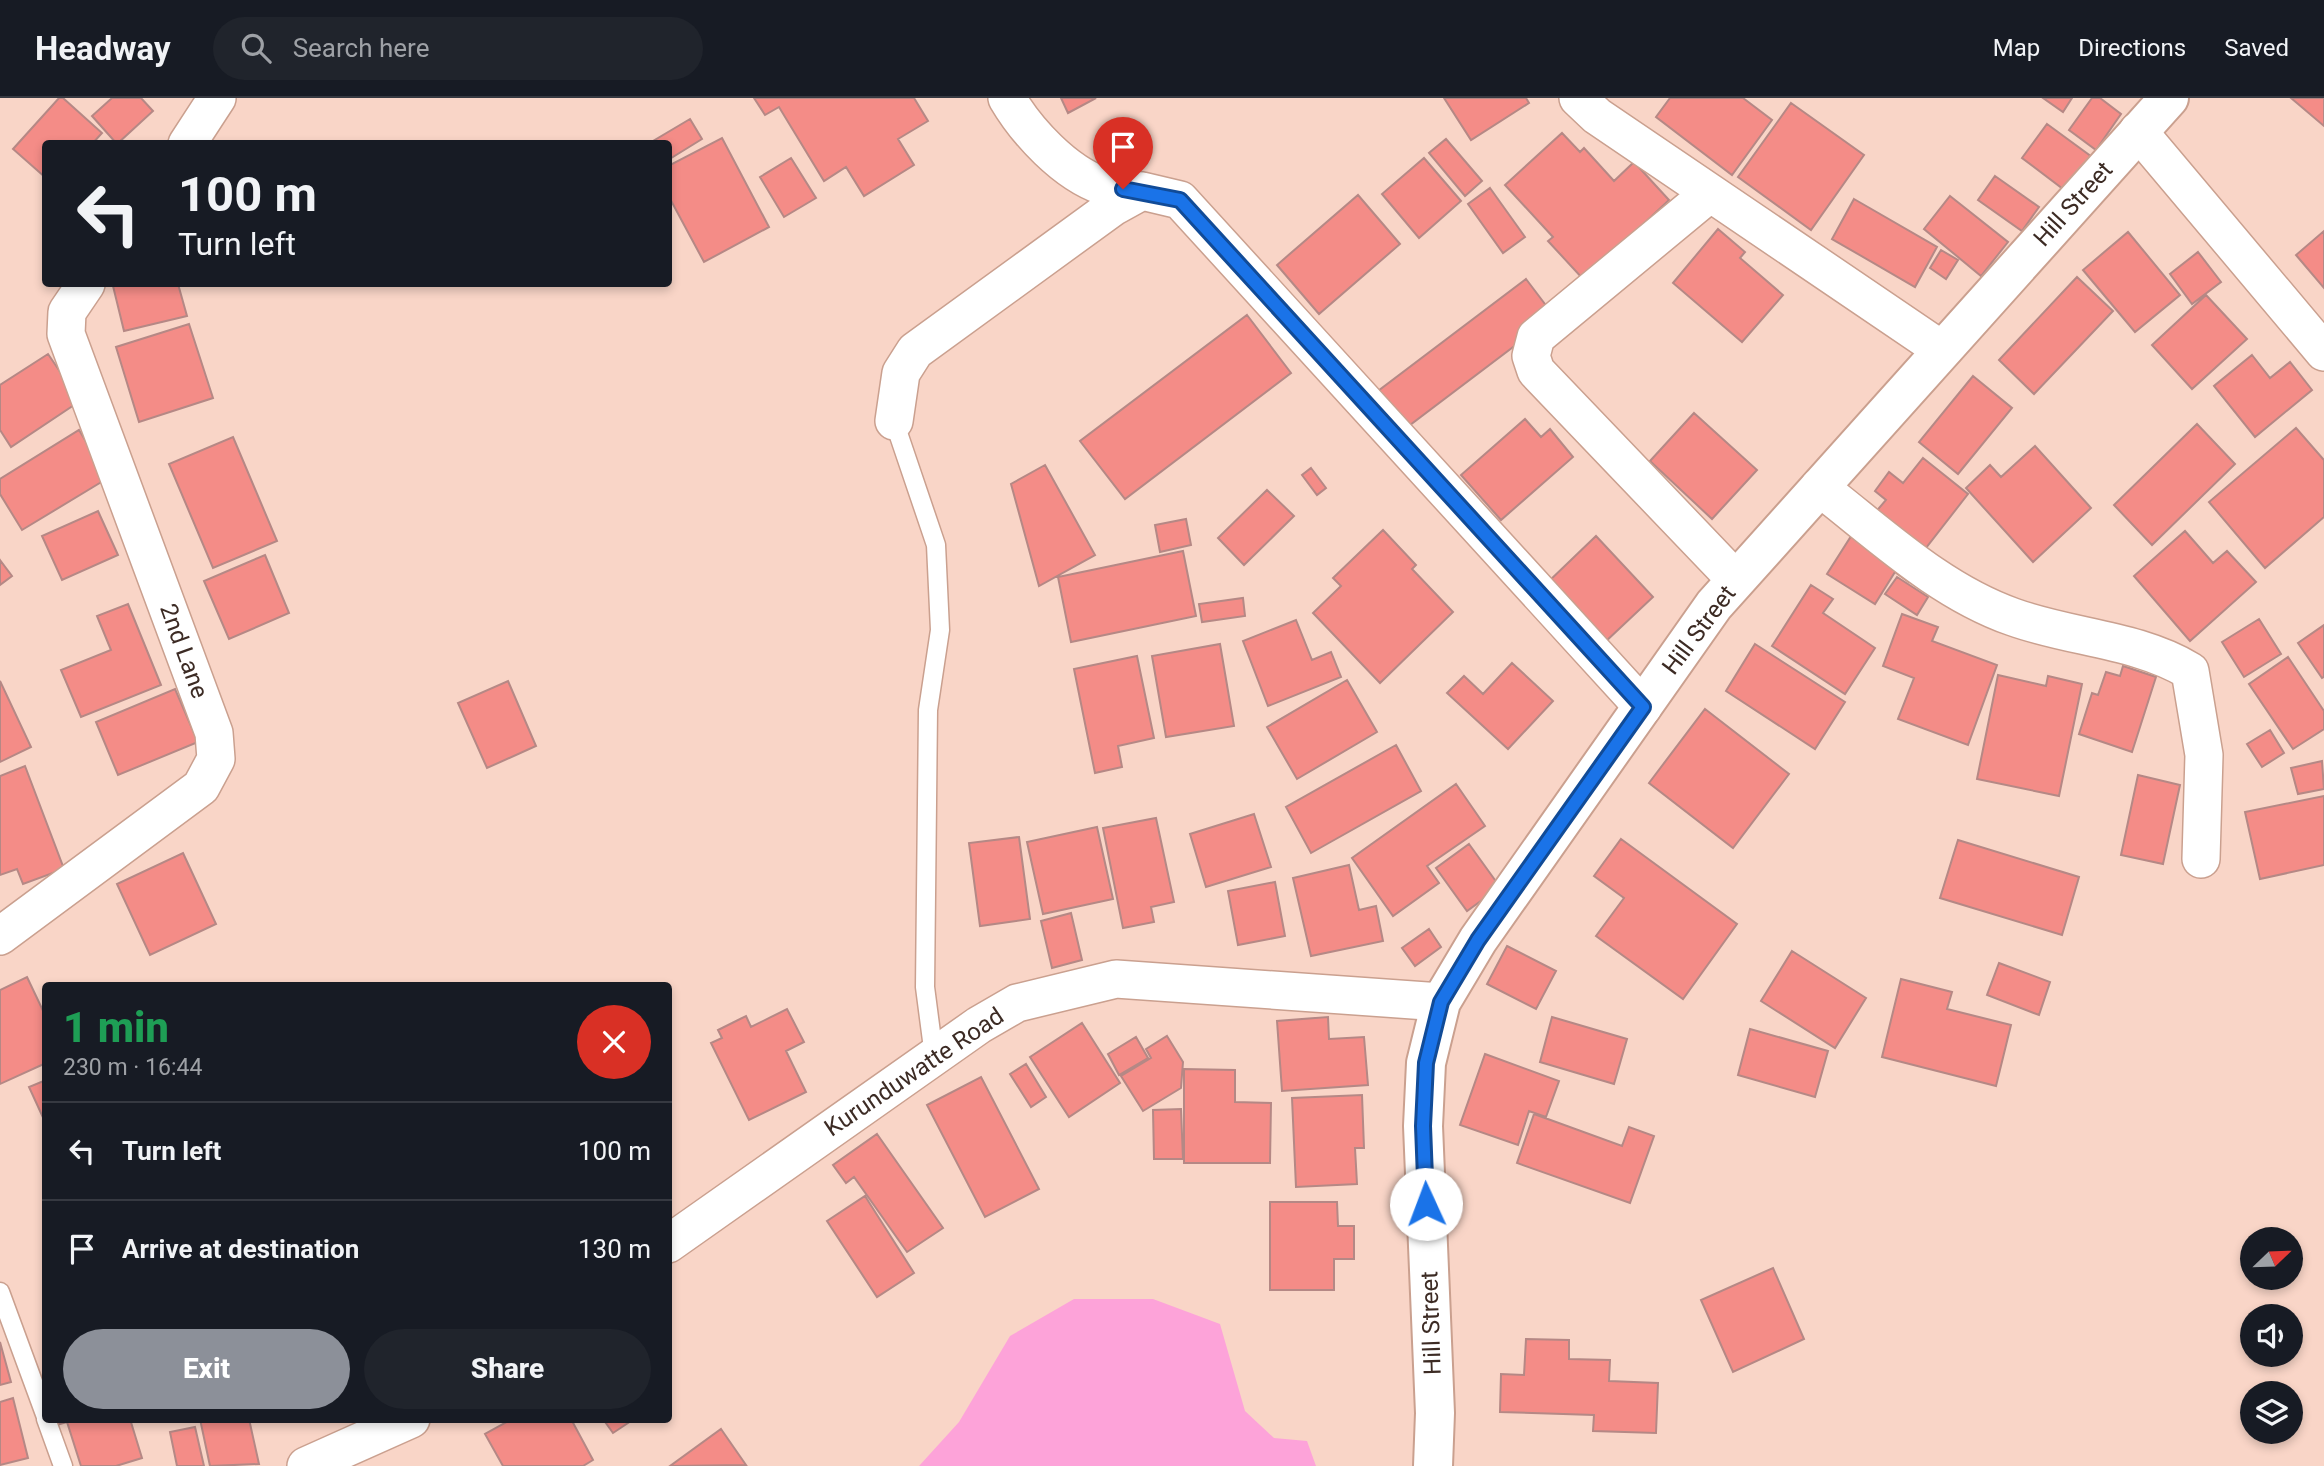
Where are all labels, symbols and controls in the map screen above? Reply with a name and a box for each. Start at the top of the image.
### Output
search box [213,17,703,80]
text: Headway [35,29,171,68]
icon: search [237,29,275,67]
text: Search here [293,33,429,63]
text: Map [1993,34,2040,62]
text: Directions [2078,34,2186,62]
text: Saved [2224,34,2289,62]
pin [1093,117,1153,189]
icon: arrive [1104,128,1142,166]
street label: Hill Street [2028,156,2118,252]
text: 100 m [178,166,317,223]
icon: left [63,168,154,259]
text: Turn left [178,225,296,263]
street label: Hill Street [1657,580,1742,680]
street label: 2nd Lane [154,600,214,702]
street label: Kurunduwatte Road [819,1002,1009,1142]
text: 1 min [63,1003,169,1052]
button: close [577,1005,651,1079]
text: 230 m · 16:44 [63,1054,202,1081]
icon: left [63,1132,101,1170]
text: Turn left [122,1136,221,1166]
text: 100 m [578,1136,651,1166]
position arrow [1389,1167,1463,1241]
north arrow [2240,1227,2303,1290]
map controls [2240,1227,2303,1444]
icon: arrive [63,1230,101,1268]
text: Arrive at destination [122,1234,359,1264]
text: 130 m [578,1234,651,1264]
street label: Hill Street [1415,1270,1447,1375]
button: sound [2240,1304,2303,1367]
button: Exit [63,1329,350,1409]
button: Share [364,1329,651,1409]
button: layers [2240,1381,2303,1444]

